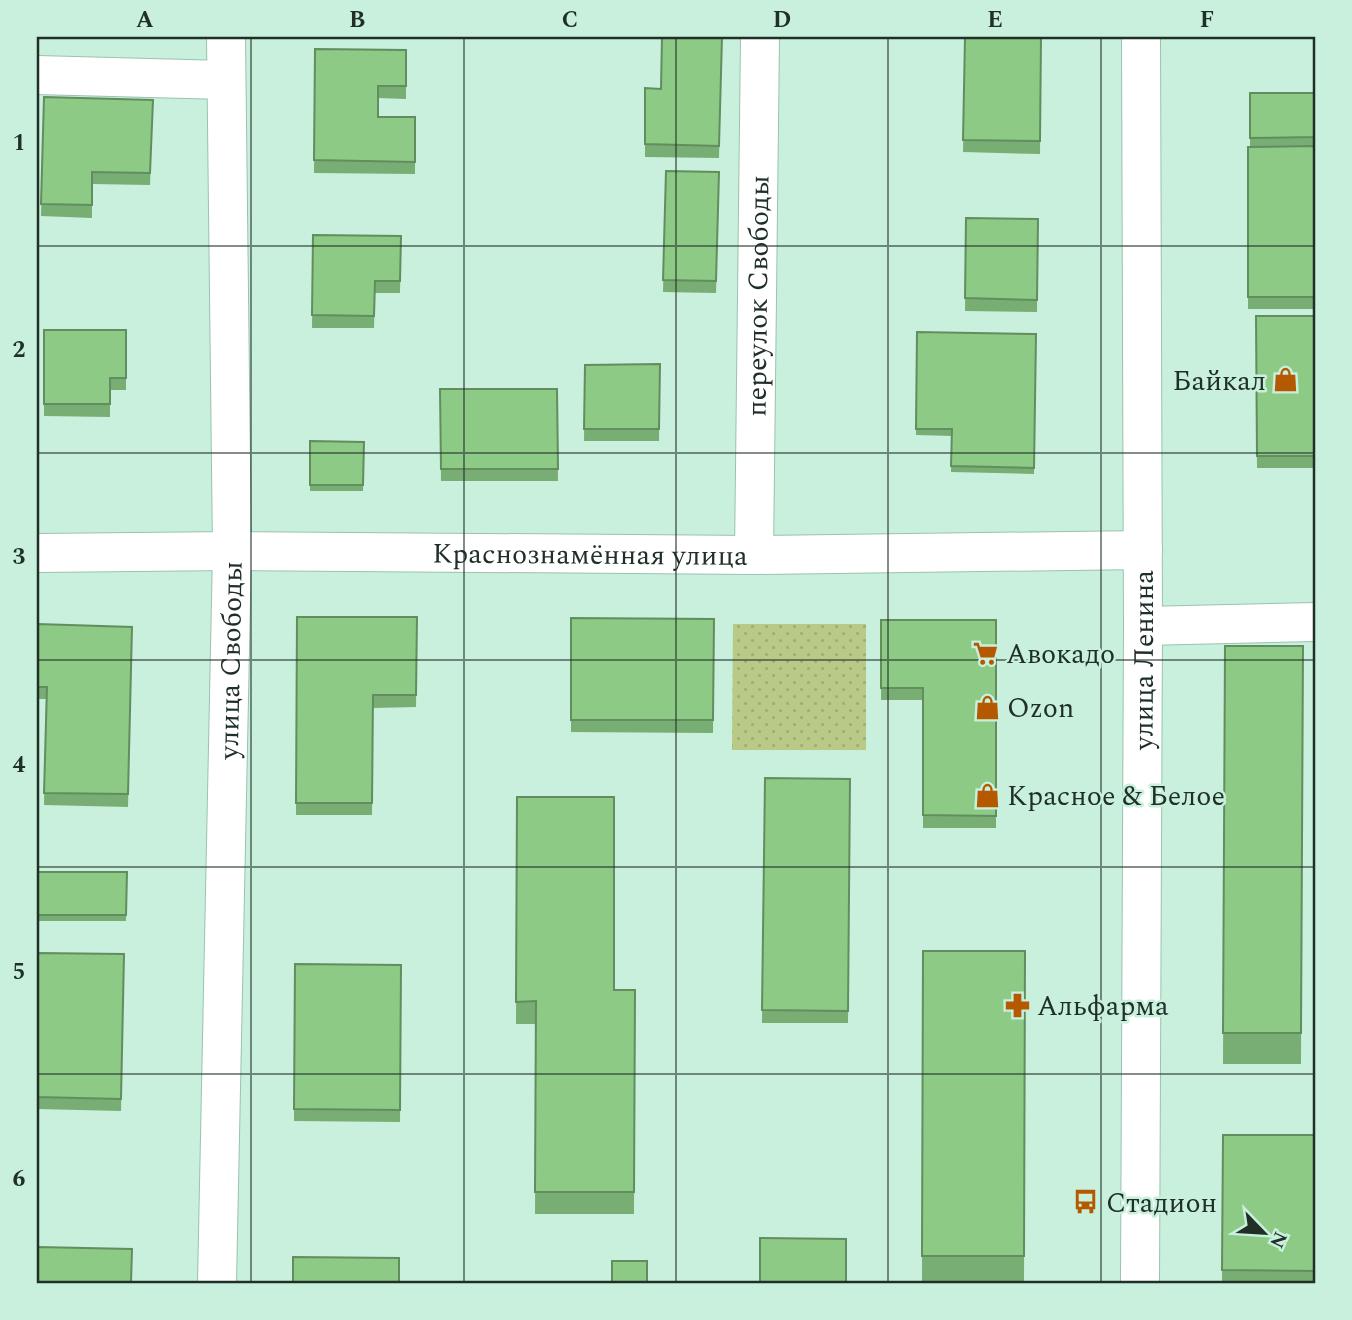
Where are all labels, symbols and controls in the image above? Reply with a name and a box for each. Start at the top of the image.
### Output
text: A [136,3,154,38]
text: B [349,3,365,38]
text: C [562,3,578,38]
text: D [773,3,791,38]
text: E [987,3,1003,38]
text: F [1200,3,1214,38]
text: 1 [13,126,25,161]
street label: переулок Свободы [736,175,781,417]
text: 2 [13,333,26,368]
place label: Байкал [1173,360,1266,403]
shop icon: Байкал [1272,366,1300,394]
street label: Краснознамённая улица [432,533,748,578]
text: 3 [13,540,26,575]
street label: улица Свободы [208,561,255,761]
street label: улица Ленина [1122,570,1166,751]
place label: Авокадо [1006,633,1115,676]
supermarket icon: Авокадо [972,639,1000,667]
place label: Ozon [1007,687,1074,730]
shop icon: Ozon [973,693,1001,721]
text: 4 [13,748,26,783]
place label: Красное & Белое [1007,775,1225,818]
shop icon: Красное & Белое [973,781,1001,809]
text: 5 [13,955,25,990]
place label: Альфарма [1037,985,1169,1028]
pharmacy icon: Альфарма [1003,991,1031,1019]
text: 6 [13,1162,26,1197]
place label: Стадион [1106,1182,1217,1225]
bus stop icon: Стадион [1072,1188,1100,1216]
north arrow [1230,1198,1300,1268]
text: N [1262,1226,1294,1253]

